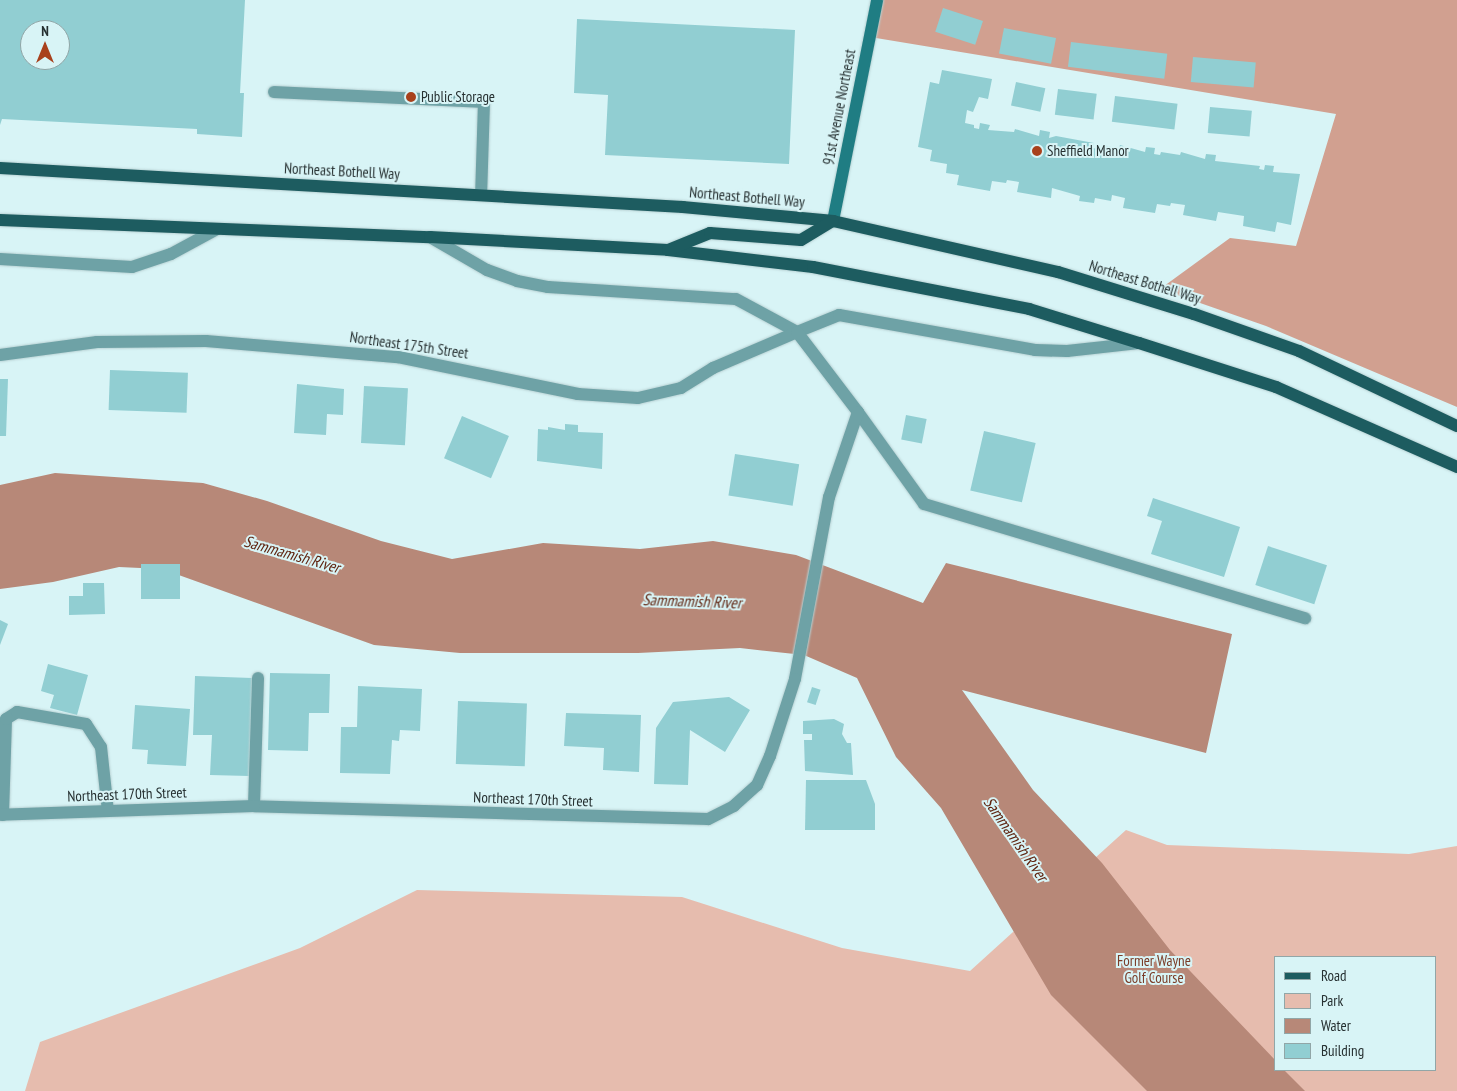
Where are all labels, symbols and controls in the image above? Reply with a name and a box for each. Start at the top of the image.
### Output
north arrow [20,20,70,70]
text: N [41,22,49,40]
street label: 91st Avenue Northeast [819,47,859,167]
place label: Public Storage [421,88,495,106]
marker: Public Storage [405,91,417,103]
place label: Sheffield Manor [1047,142,1129,160]
marker: Sheffield Manor [1031,145,1043,157]
street label: Northeast Bothell Way [284,159,400,183]
street label: Northeast Bothell Way [688,183,806,211]
street label: Northeast Bothell Way [1087,256,1203,308]
street label: Northeast 175th Street [349,328,469,362]
water label: Sammamish River [242,531,342,577]
water label: Sammamish River [642,590,742,612]
street label: Northeast 170th Street [67,783,187,805]
street label: Northeast 170th Street [473,788,593,810]
water label: Sammamish River [980,793,1052,885]
park label: Former Wayne Golf Course [1117,951,1191,986]
legend [1274,956,1437,1071]
text: Road [1321,966,1347,985]
text: Park [1321,991,1343,1010]
text: Water [1321,1016,1351,1035]
text: Building [1321,1041,1364,1060]

